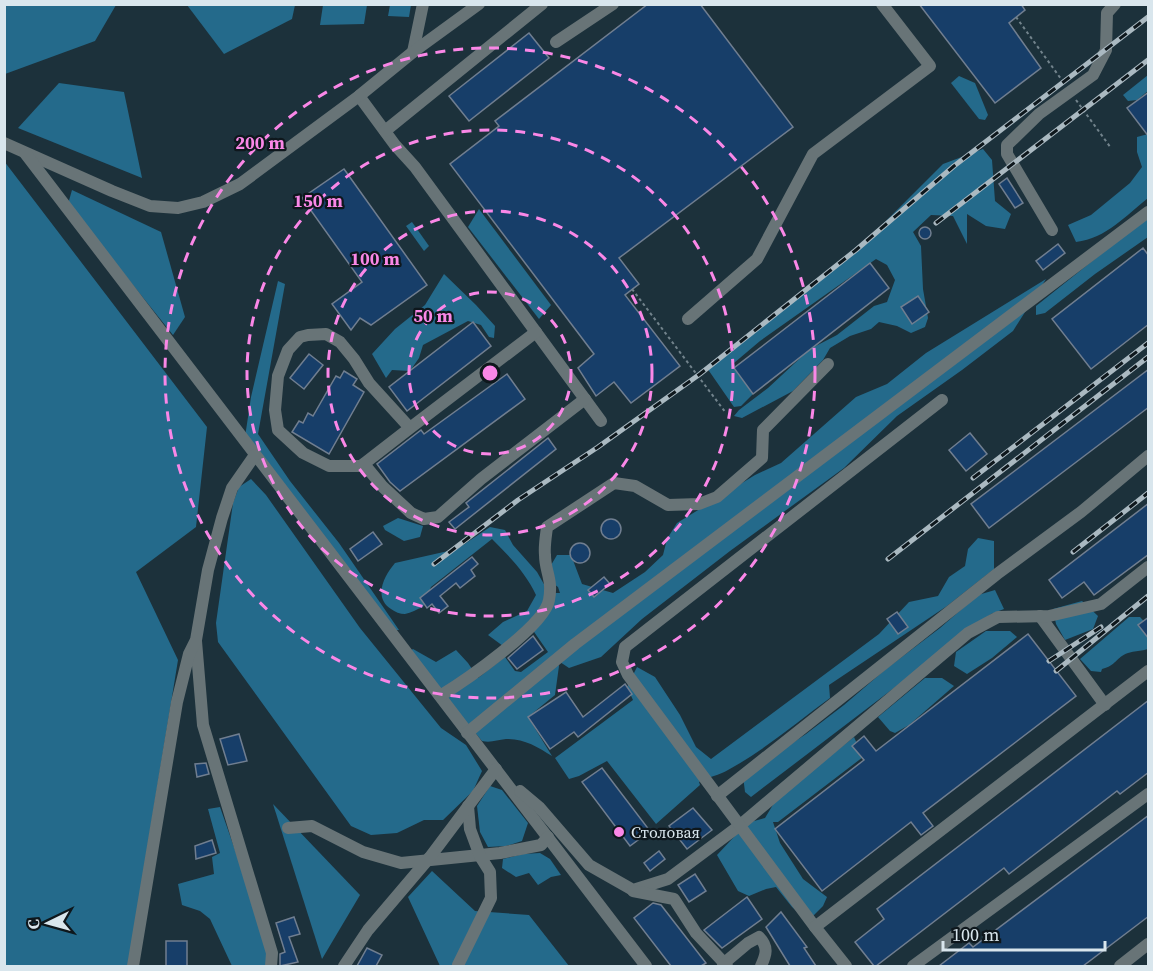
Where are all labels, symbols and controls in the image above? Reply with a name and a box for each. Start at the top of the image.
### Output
text: 200 m [235,130,285,155]
text: 150 m [293,188,343,213]
text: 100 m [350,246,400,271]
text: 50 m [413,303,453,328]
centre of rings [480,363,500,383]
place label: Столовая [631,821,700,843]
marker: Столовая [612,825,626,839]
north arrow [18,893,78,953]
scale bar [943,914,1105,952]
text: С [22,918,44,930]
text: 100 m [952,922,999,947]

